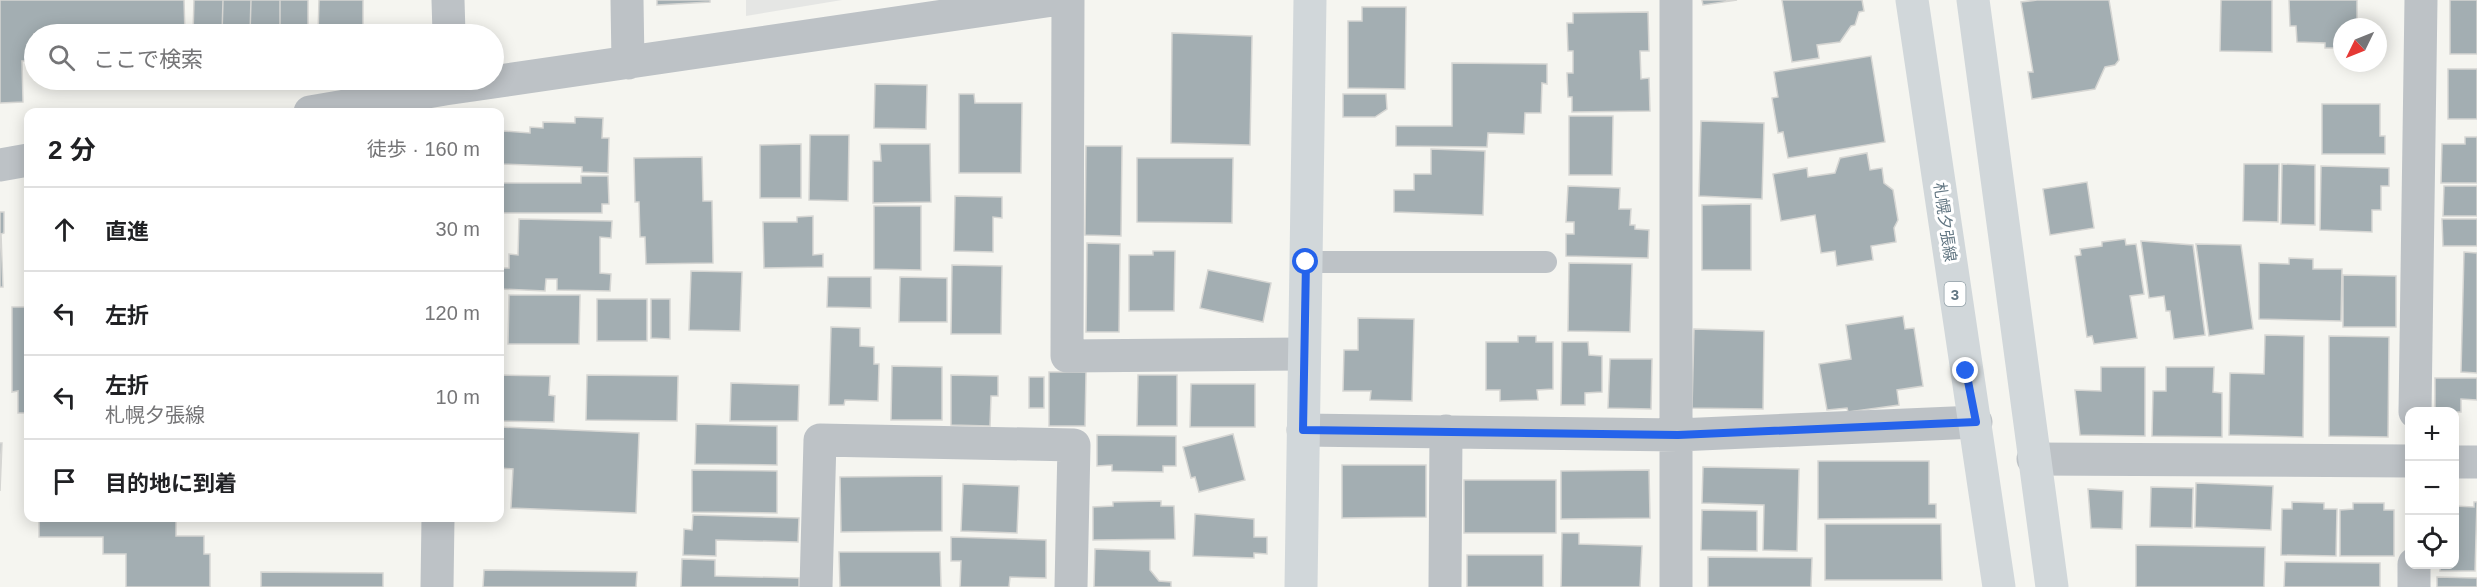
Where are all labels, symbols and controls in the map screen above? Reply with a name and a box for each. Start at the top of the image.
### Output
north arrow [2333,18,2387,72]
search box [24,24,504,90]
icon: search [45,41,78,74]
text: ここで検索 [93,47,203,72]
text: 2 分 [48,135,96,165]
text: 徒歩 · 160 m [367,138,480,160]
street label: 札幌夕張線 [1931,181,1959,263]
icon: ahead [48,213,81,246]
text: 30 m [436,218,480,240]
text: 直進 [105,219,149,244]
route start [1292,248,1318,274]
road number: 3 [1944,282,1966,306]
icon: left [48,297,81,330]
text: 120 m [424,302,480,324]
text: 左折 [105,303,149,328]
route end [1952,357,1978,383]
text: 左折 [105,373,149,398]
icon: left [48,381,81,414]
text: 10 m [436,386,480,408]
text: 札幌夕張線 [105,404,205,426]
map controls [2405,407,2459,569]
button: + [2405,407,2459,461]
button: − [2405,461,2459,515]
icon: arrive [48,465,81,498]
text: 目的地に到着 [105,471,237,496]
button: locate [2405,515,2459,569]

